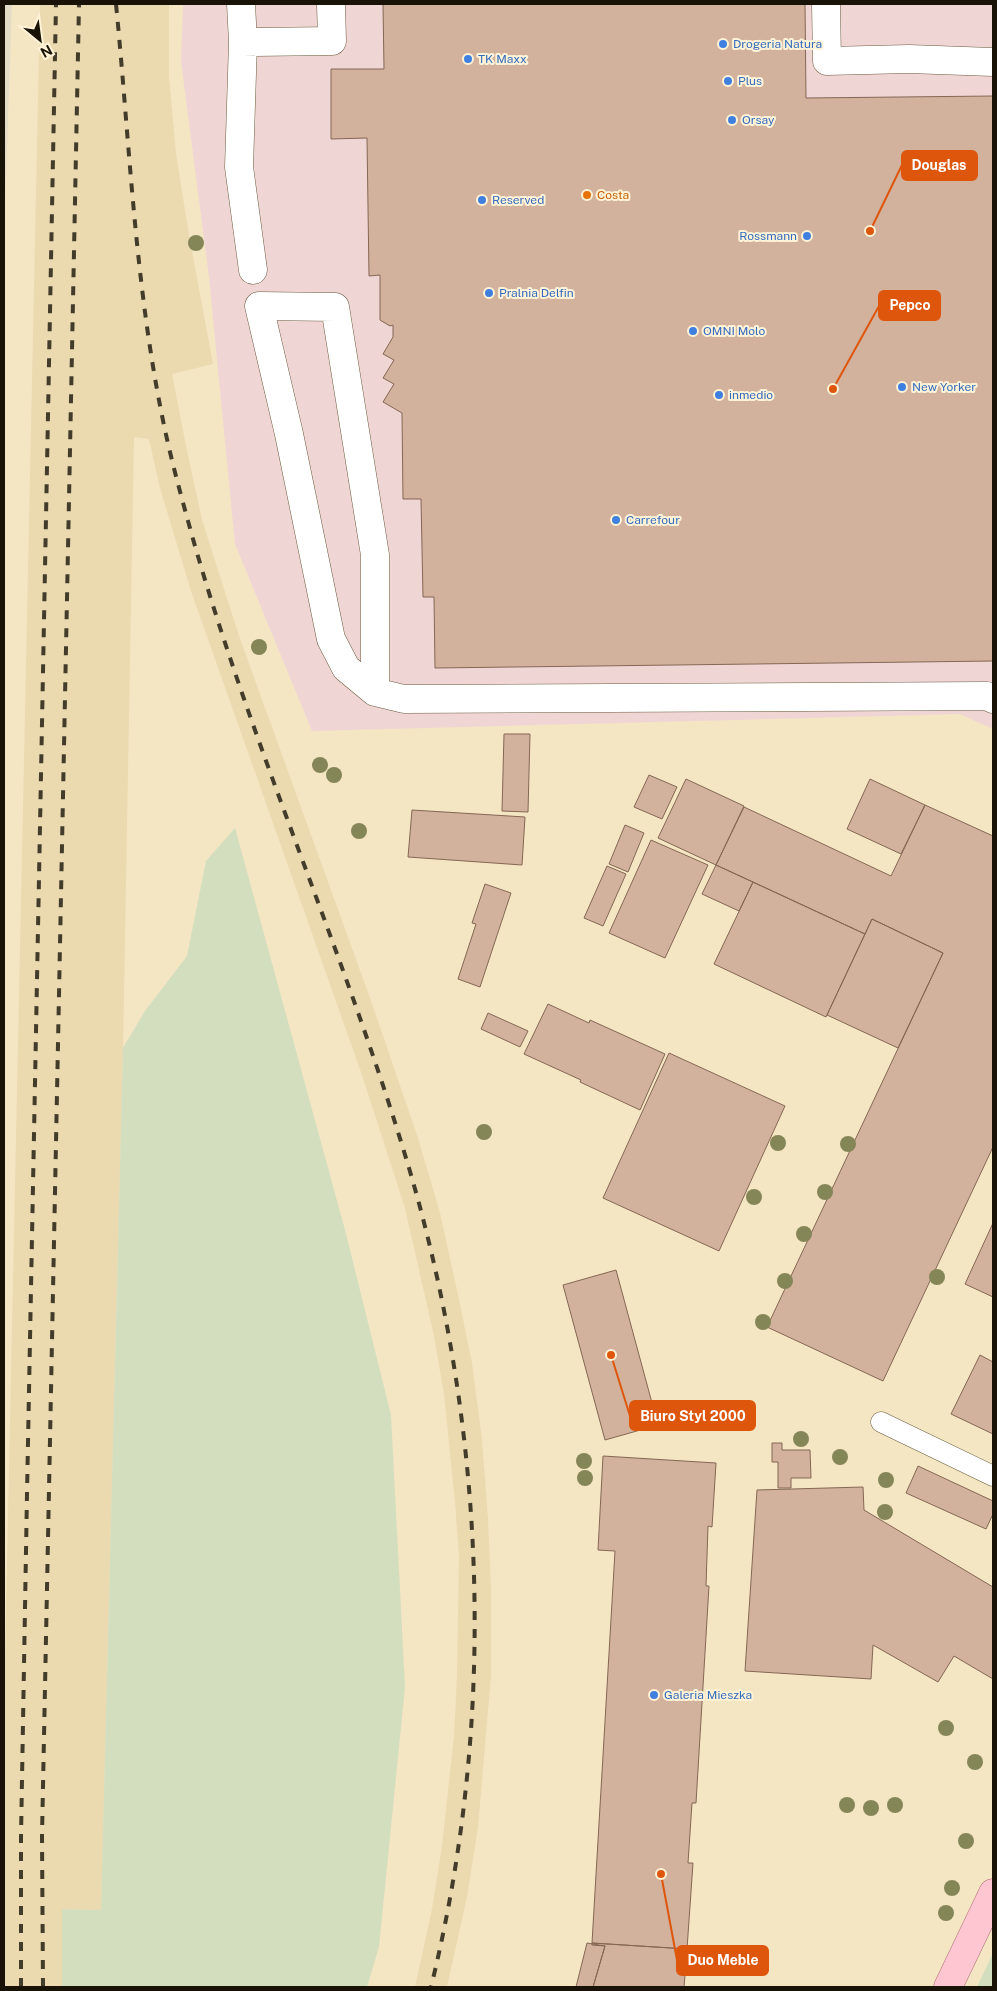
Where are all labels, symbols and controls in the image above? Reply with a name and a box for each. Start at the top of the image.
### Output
north arrow [15,15,65,65]
place label: Drogeria Natura [733,37,822,51]
marker: Drogeria Natura [717,38,729,50]
text: N [38,42,55,61]
place label: TK Maxx [478,52,527,66]
marker: TK Maxx [462,53,474,65]
place label: Plus [738,74,762,88]
marker: Plus [722,75,734,87]
place label: Orsay [742,113,775,127]
marker: Orsay [726,114,738,126]
callout: Douglas [902,151,977,180]
text: Douglas [912,157,966,173]
place label: Costa [597,188,629,202]
marker: Costa [581,189,593,201]
place label: Reserved [492,193,544,207]
marker: Reserved [476,194,488,206]
place label: Rossmann [739,229,797,243]
marker: Rossmann [801,230,813,242]
place label: Pralnia Delfin [499,286,574,300]
marker: Pralnia Delfin [483,287,495,299]
callout: Pepco [879,291,940,320]
text: Pepco [889,297,931,313]
place label: OMNI Molo [703,324,765,338]
marker: OMNI Molo [687,325,699,337]
place label: New Yorker [912,380,976,394]
marker: New Yorker [896,381,908,393]
place label: inmedio [729,388,773,402]
marker: inmedio [713,389,725,401]
place label: Carrefour [626,513,680,527]
marker: Carrefour [610,514,622,526]
callout: Biuro Styl 2000 [630,1401,755,1430]
text: Biuro Styl 2000 [640,1408,746,1424]
place label: Galeria Mieszka [664,1688,752,1702]
marker: Galeria Mieszka [648,1689,660,1701]
callout: Duo Meble [677,1946,768,1975]
text: Duo Meble [687,1952,759,1968]

